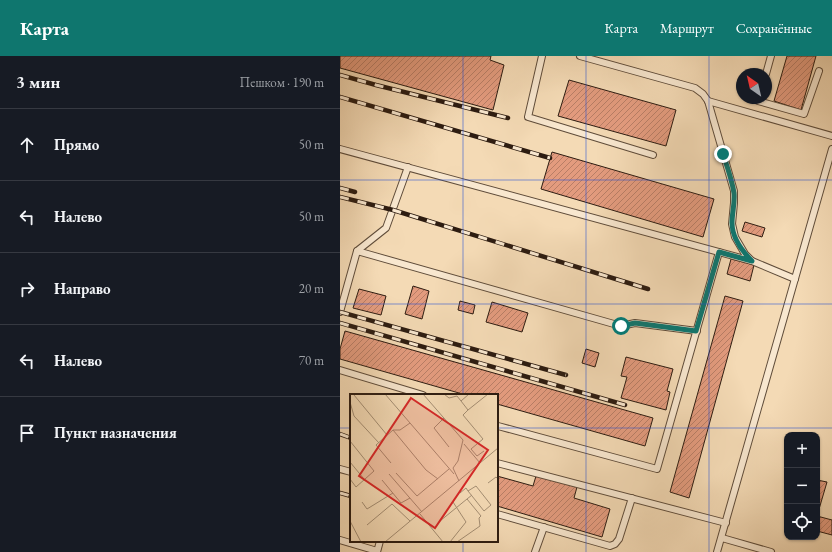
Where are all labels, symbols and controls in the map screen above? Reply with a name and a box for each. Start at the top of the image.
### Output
text: Карта [20,16,69,41]
text: Карта [605,19,638,37]
text: Маршрут [660,19,714,37]
text: Сохранённые [736,19,812,37]
north arrow [736,68,772,104]
text: 3 мин [16,71,60,93]
text: Пешком · 190 m [240,74,324,91]
icon: ahead [16,134,38,156]
text: Прямо [54,135,99,154]
text: 50 m [299,136,324,153]
route end [714,145,732,163]
icon: left [16,206,38,228]
text: Налево [54,207,102,226]
text: 50 m [299,208,324,225]
icon: right [16,278,38,300]
text: Направо [54,279,111,298]
text: 20 m [299,280,324,297]
route start [612,317,630,335]
icon: left [16,350,38,372]
text: Налево [54,351,102,370]
text: 70 m [299,352,324,369]
inset map [350,394,498,542]
icon: arrive [16,422,38,444]
text: Пункт назначения [54,423,177,442]
map controls [784,432,820,540]
button: + [784,432,820,468]
button: − [784,468,820,504]
button: locate [784,504,820,540]

